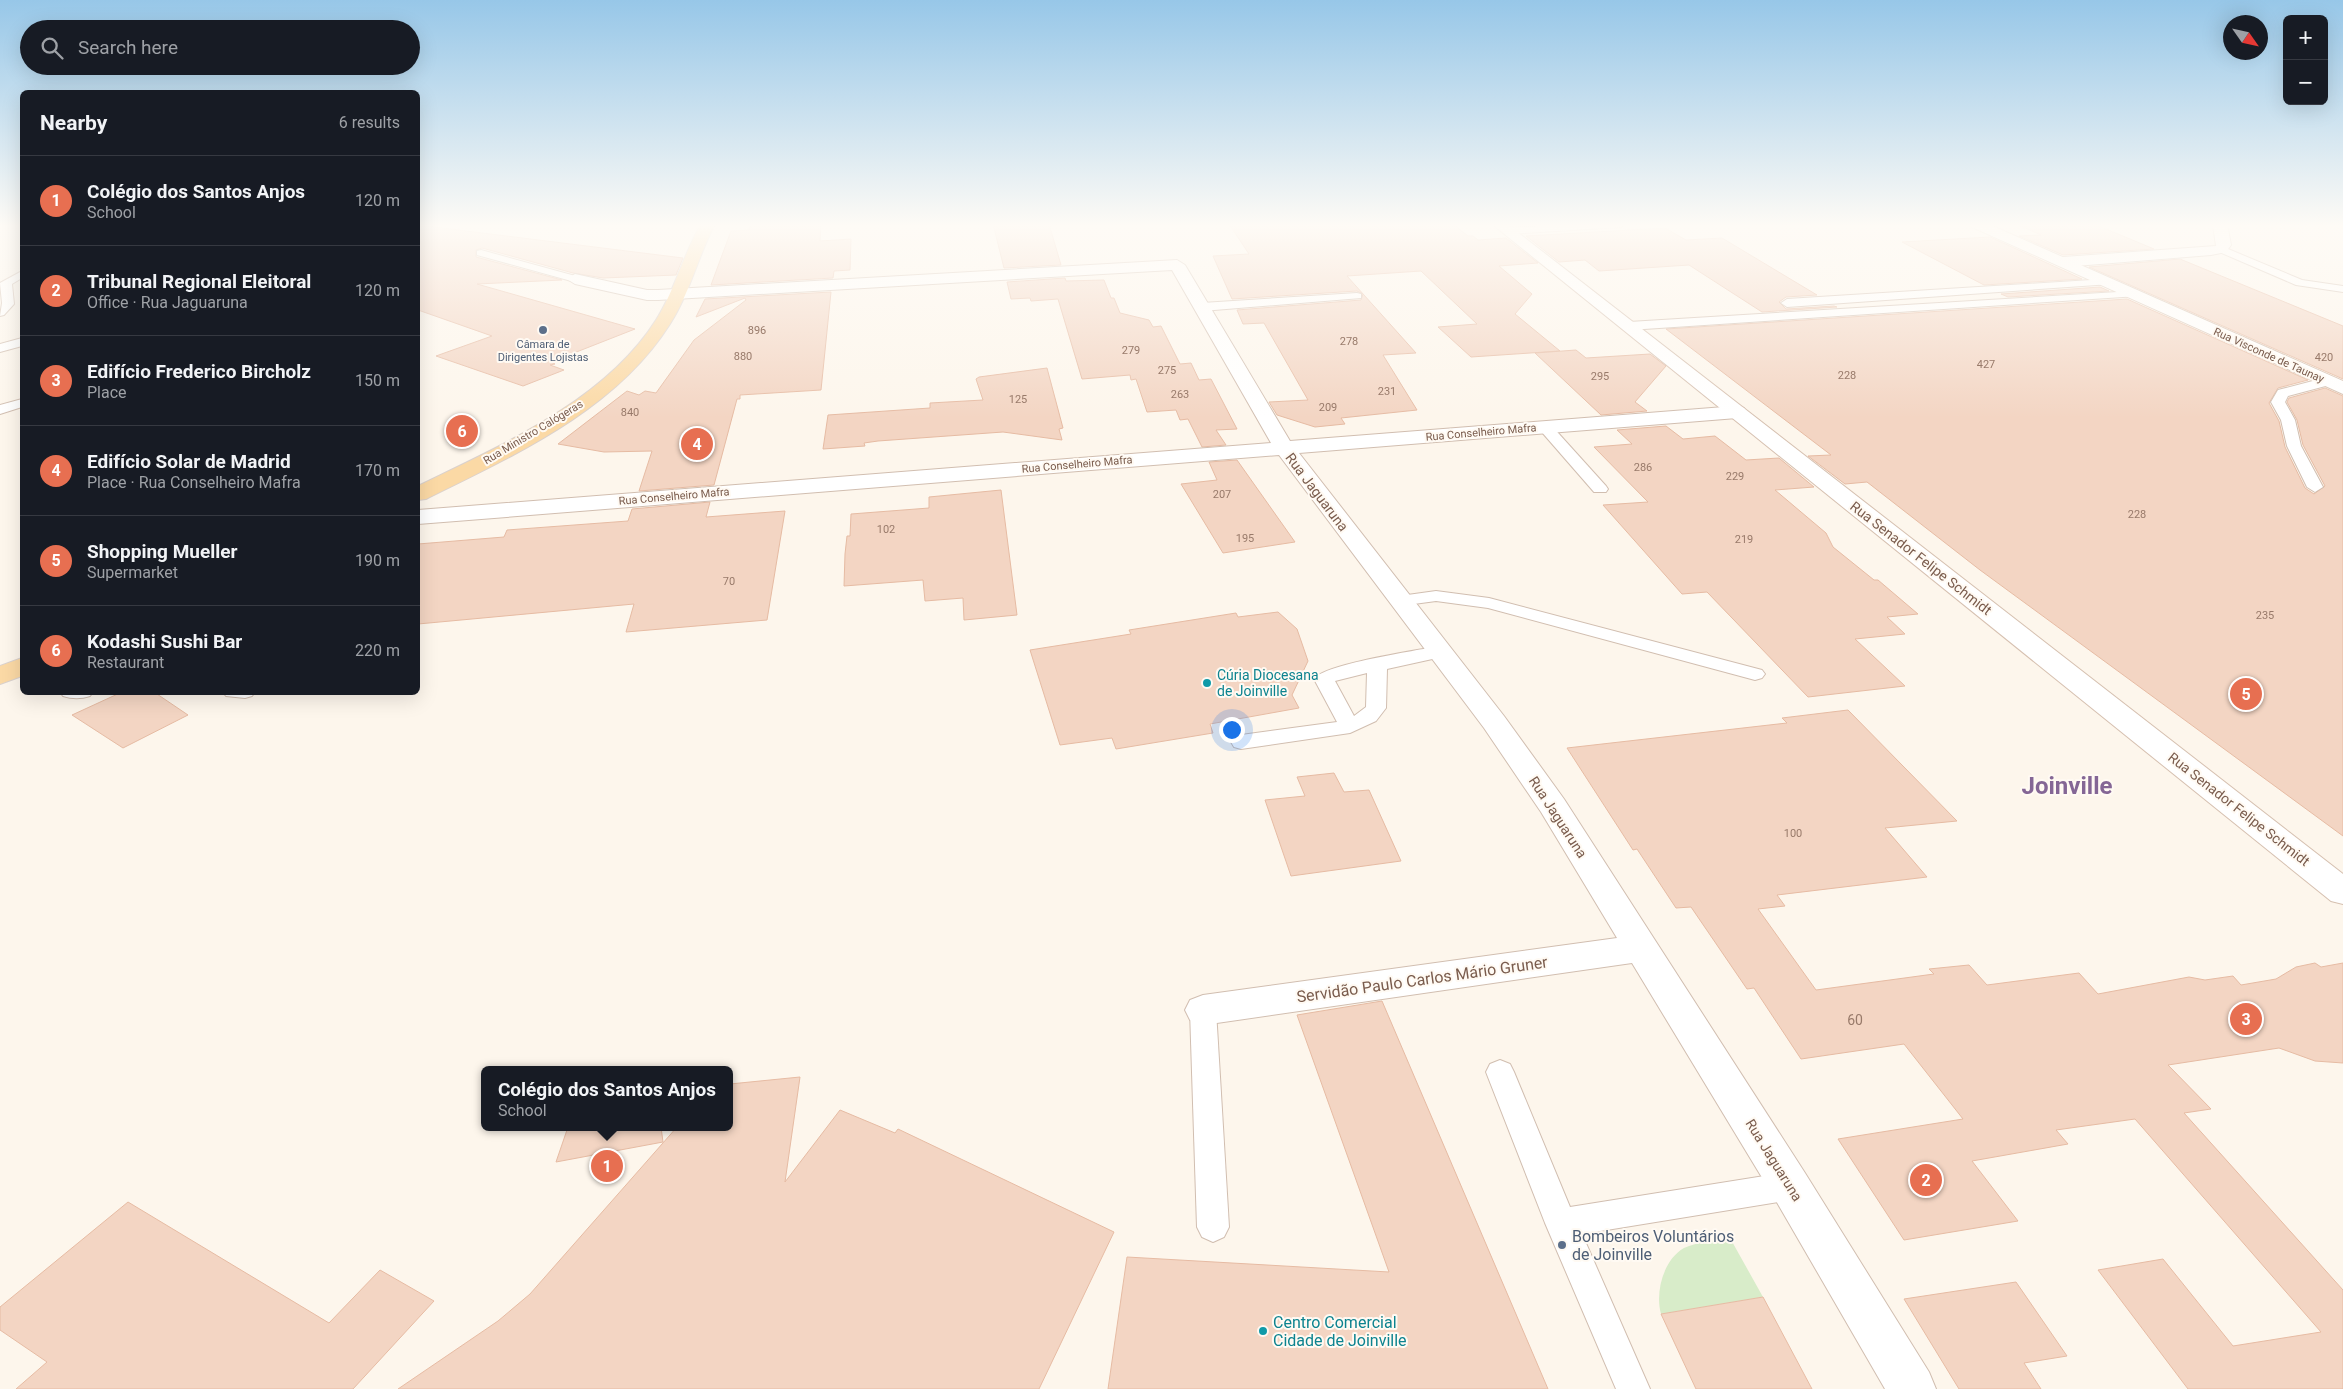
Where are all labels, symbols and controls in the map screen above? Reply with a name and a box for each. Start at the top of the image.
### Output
north arrow [2223,15,2268,60]
map controls [2283,15,2328,105]
button: + [2283,15,2328,60]
search box [20,20,420,75]
icon: search [38,34,66,62]
text: Search here [78,36,178,59]
button: − [2283,60,2328,105]
text: Nearby [40,111,107,135]
text: 6 results [339,113,400,132]
text: Colégio dos Santos Anjos [87,180,305,203]
text: 1 [51,191,61,210]
text: 120 m [355,191,400,210]
text: School [87,203,136,222]
text: Tribunal Regional Eleitoral [87,270,311,293]
text: 2 [51,281,61,300]
text: 120 m [355,281,400,300]
text: Office · Rua Jaguaruna [87,293,248,312]
marker: Câmara de Dirigentes Lojistas [537,324,549,336]
house number: 896 [748,324,766,337]
street label: Rua Visconde de Taunay [2212,325,2327,386]
house number: 278 [1340,335,1358,348]
place label: Câmara de Dirigentes Lojistas [498,338,589,364]
house number: 279 [1122,344,1140,357]
house number: 880 [734,350,752,363]
house number: 420 [2315,351,2333,364]
house number: 427 [1977,358,1995,371]
text: Edifício Frederico Bircholz [87,360,311,383]
house number: 275 [1158,364,1176,377]
house number: 228 [1838,369,1856,382]
house number: 295 [1591,370,1609,383]
text: 3 [51,371,61,390]
text: 150 m [355,371,400,390]
text: Place [87,383,127,402]
house number: 231 [1378,385,1396,398]
house number: 263 [1171,388,1189,401]
house number: 125 [1009,393,1027,406]
street label: Rua Ministro Calógeras [481,397,586,467]
house number: 209 [1319,401,1337,414]
house number: 840 [621,406,639,419]
pin: 6 [446,412,478,450]
street label: Rua Conselheiro Mafra [1425,421,1537,444]
pin: 4 [681,425,713,463]
text: Edifício Solar de Madrid [87,450,291,473]
street label: Rua Jaguaruna [1282,450,1352,534]
street label: Rua Conselheiro Mafra [1021,453,1133,476]
text: 4 [51,461,61,480]
text: 170 m [355,461,400,480]
house number: 286 [1634,461,1652,474]
house number: 229 [1726,470,1744,483]
text: Place · Rua Conselheiro Mafra [87,473,301,492]
street label: Rua Conselheiro Mafra [618,485,730,508]
house number: 207 [1213,488,1231,501]
street label: Rua Senador Felipe Schmidt [1847,498,1995,618]
house number: 228 [2128,508,2146,521]
house number: 102 [877,523,895,536]
house number: 195 [1236,532,1254,545]
house number: 219 [1735,533,1753,546]
text: Shopping Mueller [87,540,238,563]
text: 5 [51,551,61,570]
text: 190 m [355,551,400,570]
text: Supermarket [87,563,178,582]
house number: 70 [723,575,735,588]
house number: 235 [2256,609,2274,622]
text: Kodashi Sushi Bar [87,630,242,653]
text: 6 [51,641,61,660]
text: 220 m [355,641,400,660]
text: Restaurant [87,653,164,672]
place label: Cúria Diocesana de Joinville [1217,667,1319,699]
pin: 5 [2230,675,2262,713]
marker: Cúria Diocesana de Joinville [1201,677,1213,689]
your location [1219,717,1245,743]
street label: Rua Senador Felipe Schmidt [2165,749,2313,869]
district label: Joinville [2022,772,2112,800]
street label: Rua Jaguaruna [1526,773,1590,861]
house number: 100 [1784,827,1802,840]
street label: Servidão Paulo Carlos Mário Gruner [1295,952,1549,1007]
pin: 3 [2230,1000,2262,1038]
house number: 60 [1847,1012,1863,1028]
popup [481,1066,733,1131]
text: Colégio dos Santos Anjos [498,1078,716,1101]
text: School [498,1101,547,1120]
street label: Rua Jaguaruna [1742,1116,1806,1204]
pin: 1 [591,1147,623,1185]
pin: 2 [1910,1161,1942,1199]
place label: Bombeiros Voluntários de Joinville [1572,1227,1734,1264]
marker: Bombeiros Voluntários de Joinville [1556,1239,1568,1251]
place label: Centro Comercial Cidade de Joinville [1273,1313,1407,1350]
marker: Centro Comercial Cidade de Joinville [1257,1325,1269,1337]

